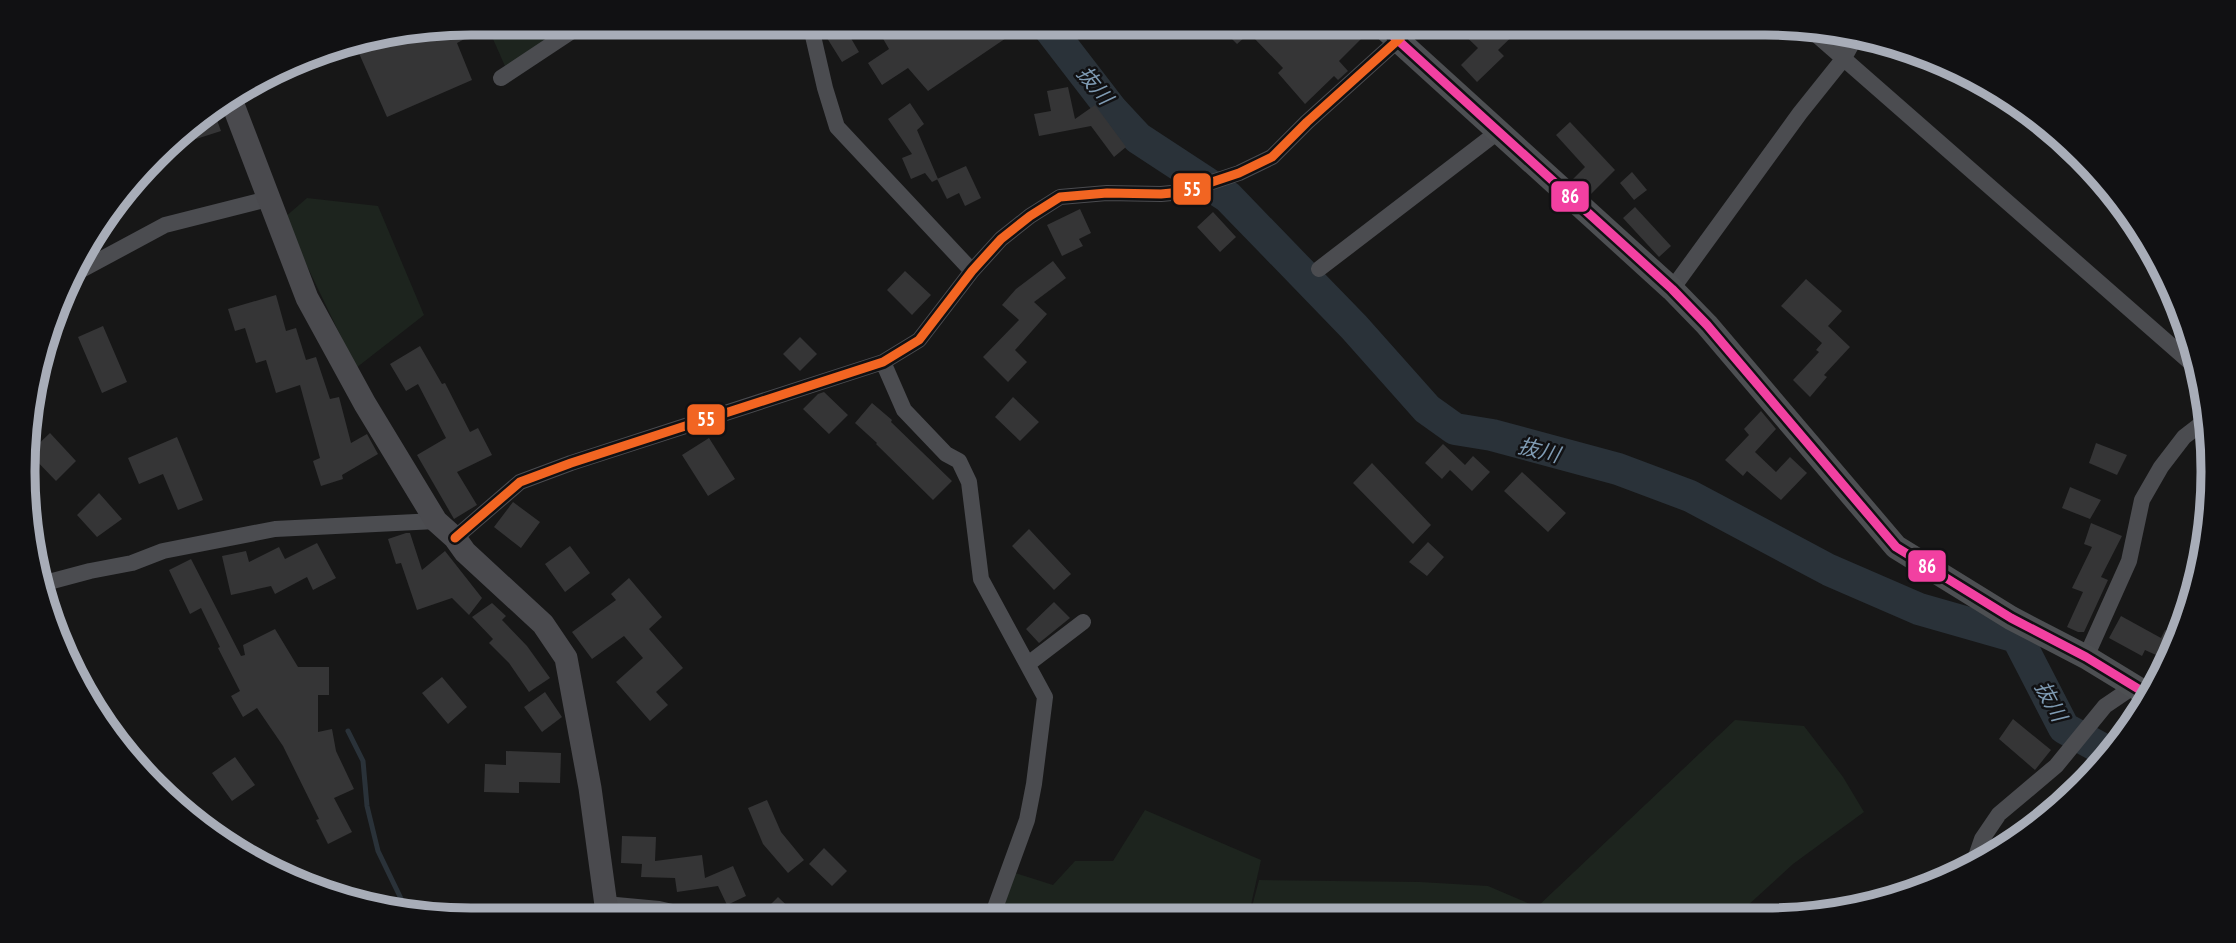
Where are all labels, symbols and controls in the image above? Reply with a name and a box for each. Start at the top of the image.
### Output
water label: 抜川 [1071,60,1120,111]
line badge: 55 [1172,172,1212,206]
text: 55 [1183,177,1201,201]
line badge: 86 [1550,180,1590,213]
text: 86 [1561,184,1579,208]
line badge: 55 [686,403,726,436]
text: 55 [697,407,715,431]
water label: 抜川 [1515,432,1565,469]
line badge: 86 [1907,549,1947,583]
text: 86 [1918,554,1936,578]
water label: 抜川 [2029,676,2074,728]

